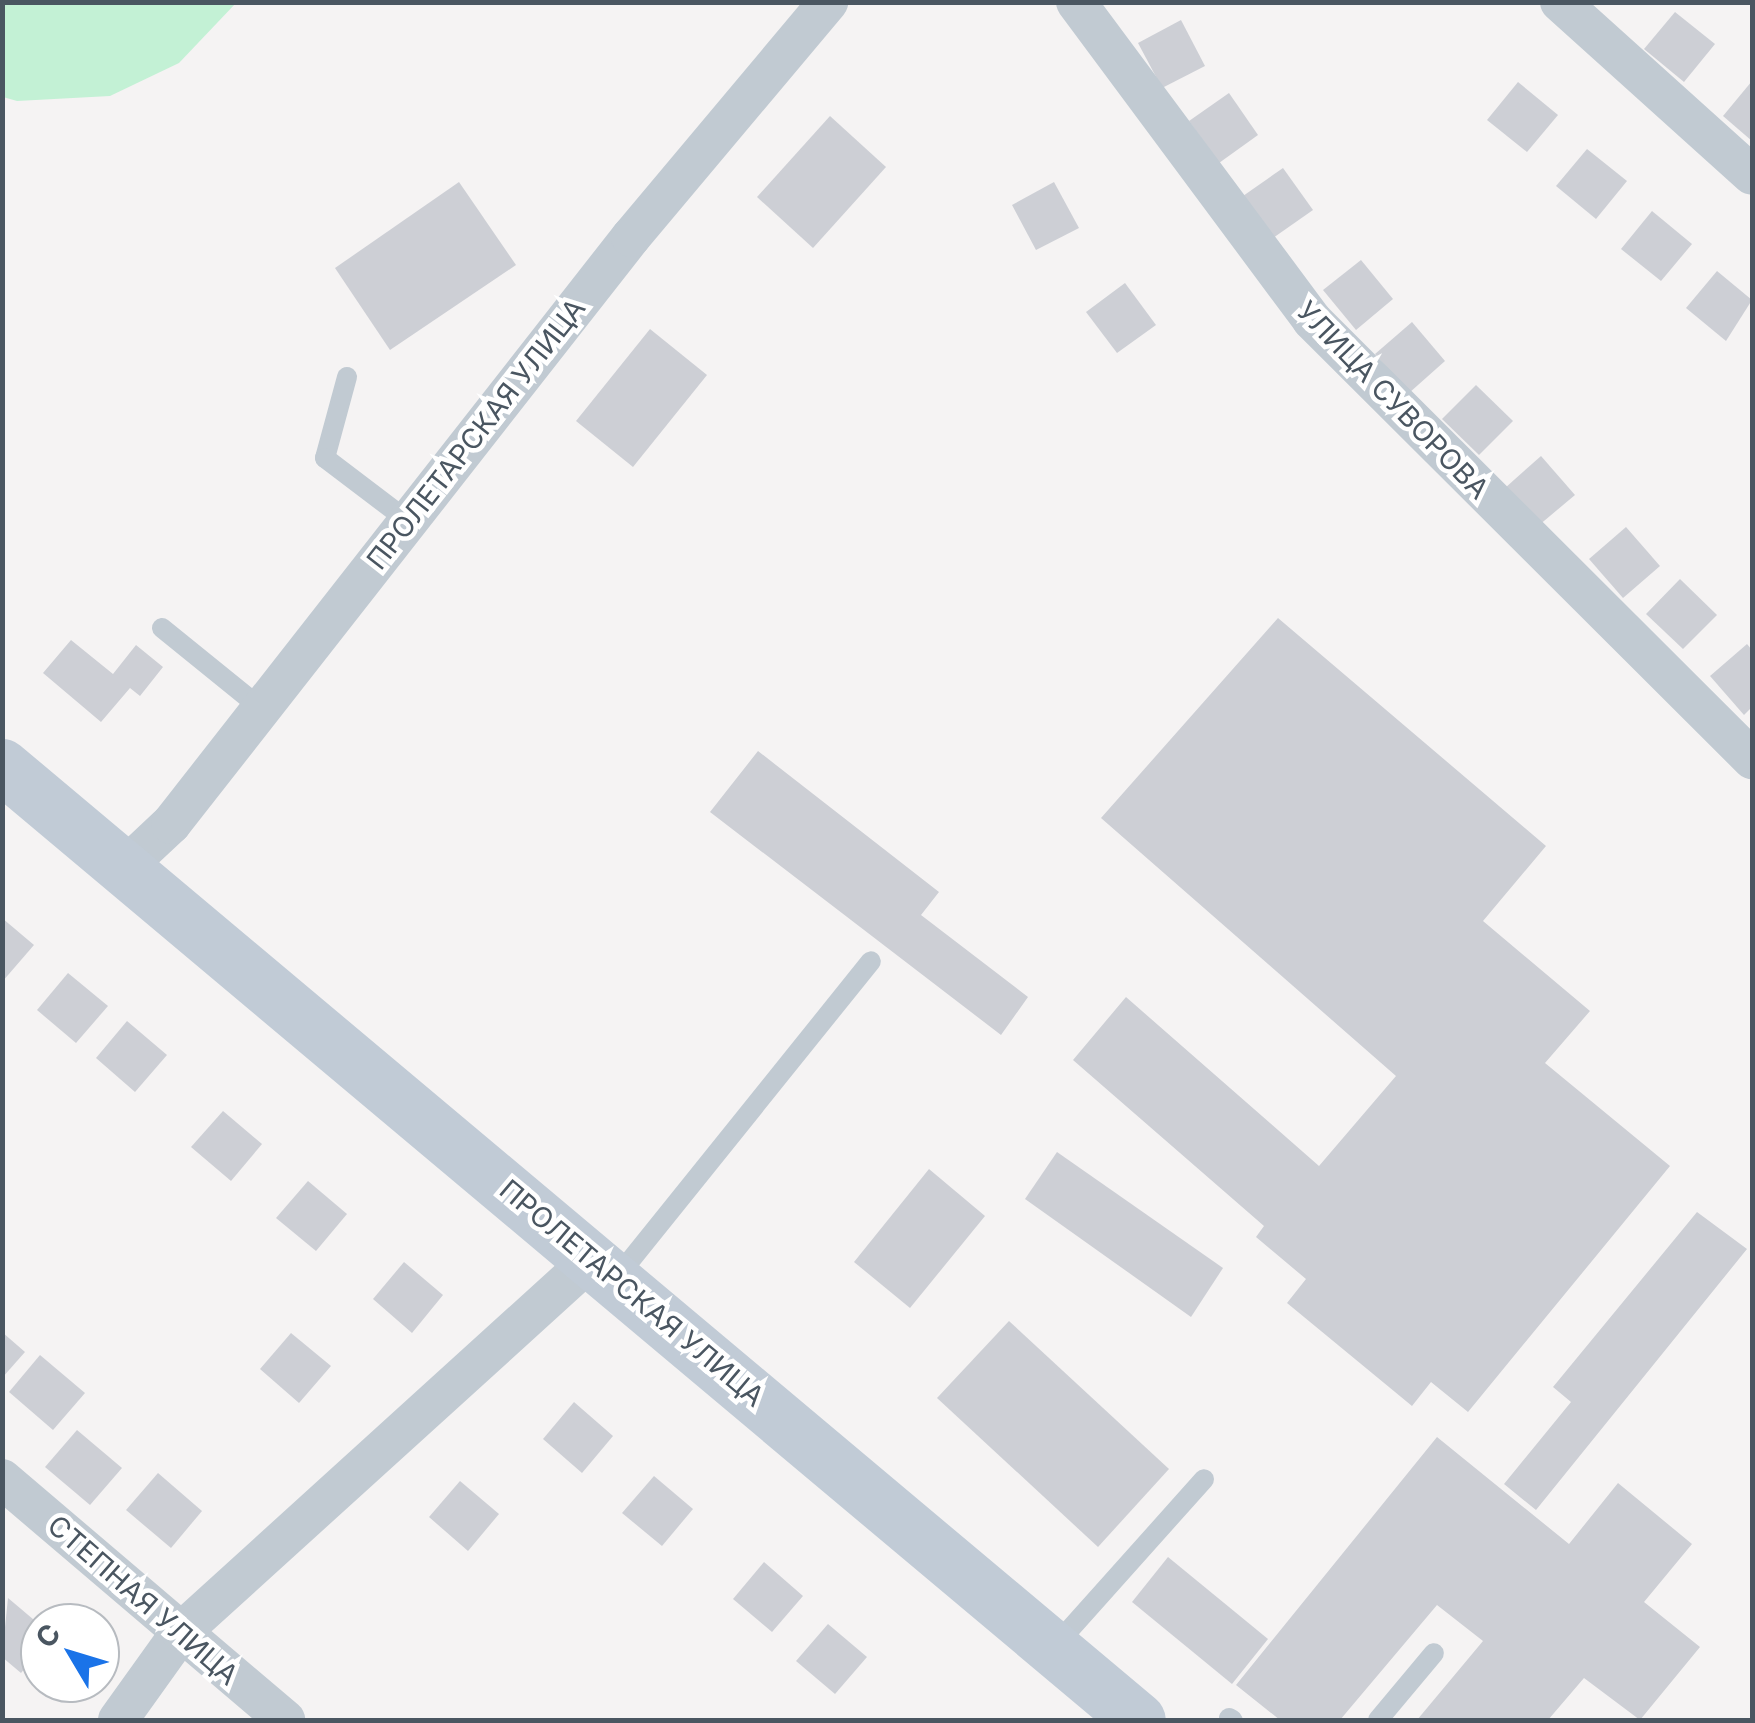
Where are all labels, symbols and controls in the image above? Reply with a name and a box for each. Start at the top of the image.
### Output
street label: ПРОЛЕТАРСКАЯ УЛИЦА [360,292,592,576]
street label: УЛИЦА СУВОРОВА [1290,294,1496,506]
street label: ПРОЛЕТАРСКАЯ УЛИЦА [493,1173,771,1413]
street label: СТЕПНАЯ УЛИЦА [41,1508,245,1692]
north arrow [20,1603,120,1703]

